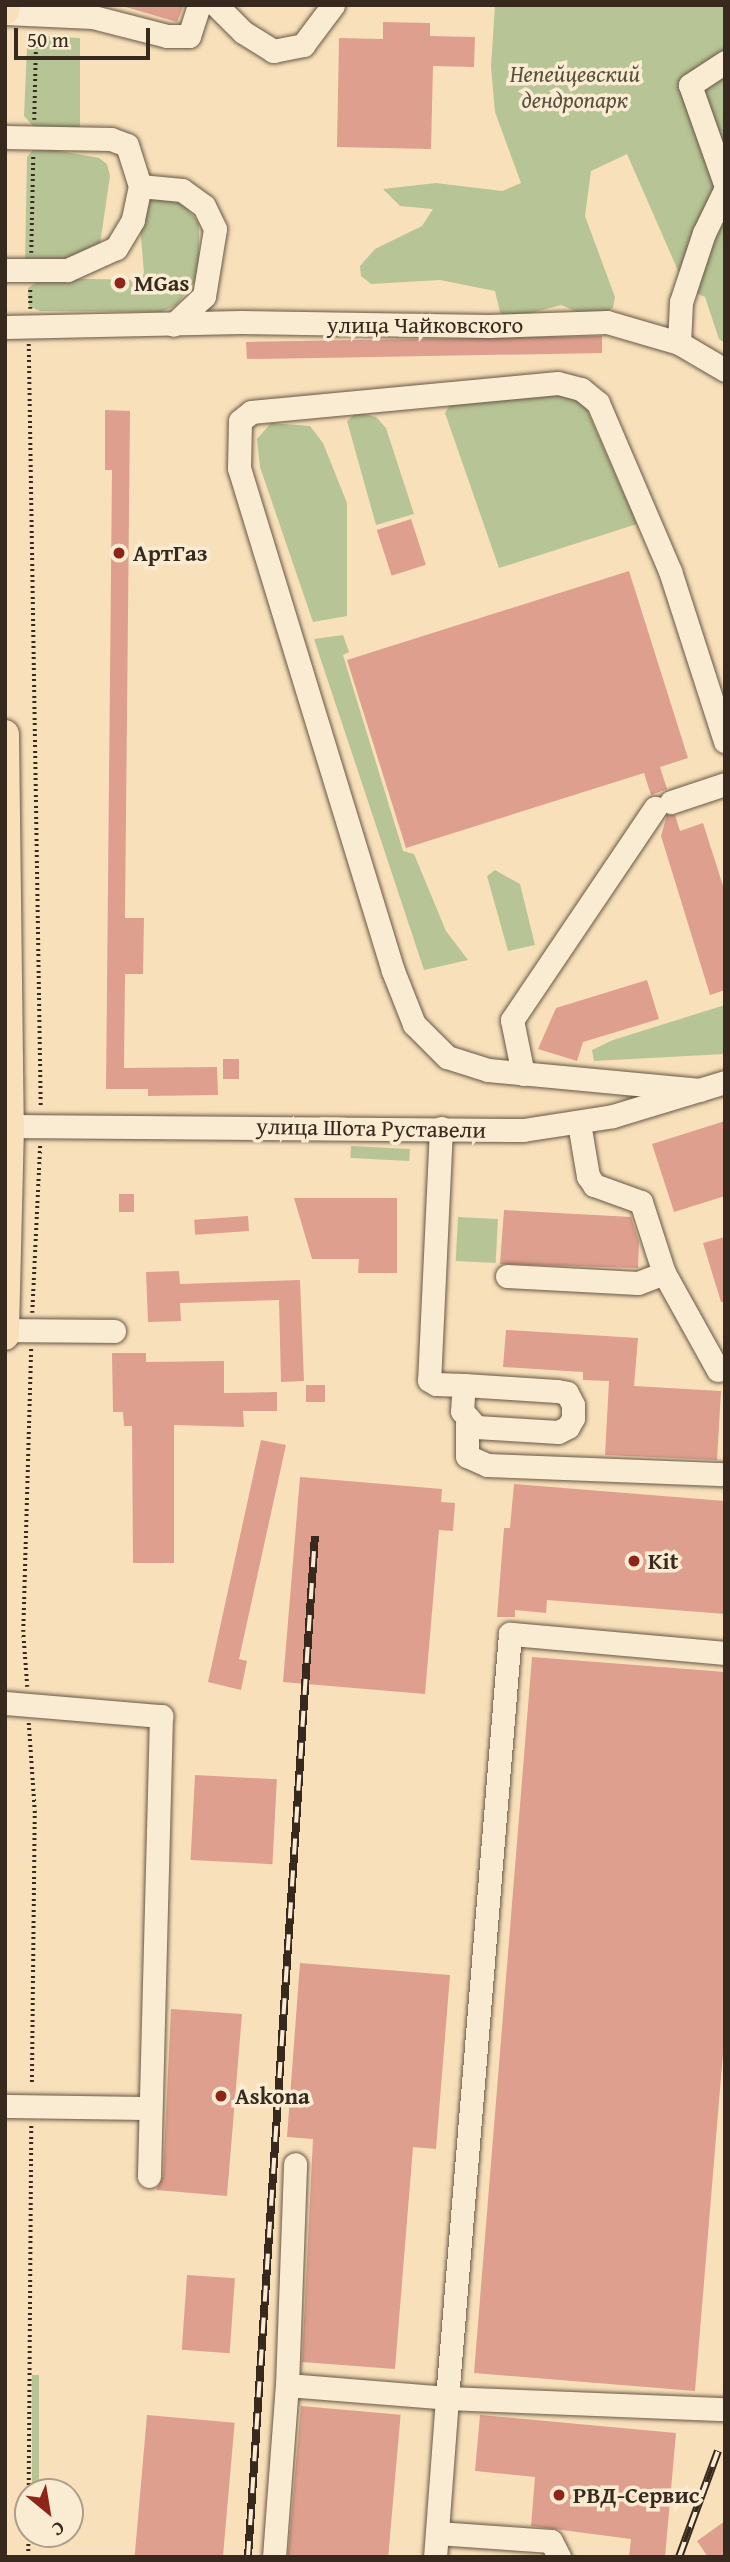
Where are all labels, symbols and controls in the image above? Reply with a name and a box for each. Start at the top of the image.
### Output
scale bar [18,14,154,58]
text: 50 m [27,24,69,55]
park label: Непейцевский дендропарк [510,60,640,114]
place label: MGas [134,269,189,297]
marker: MGas [112,275,128,291]
street label: улица Чайковского [327,311,523,339]
place label: АртГаз [133,539,208,567]
marker: АртГаз [111,545,127,561]
street label: улица Шота Руставели [256,1112,486,1144]
place label: Kit [648,1547,678,1575]
marker: Kit [626,1553,642,1569]
place label: Askona [235,2082,310,2110]
marker: Askona [213,2088,229,2104]
north arrow [14,2478,84,2548]
place label: РВД-Сервис [573,2481,699,2509]
marker: РВД-Сервис [551,2487,567,2503]
text: С [47,2515,70,2544]

